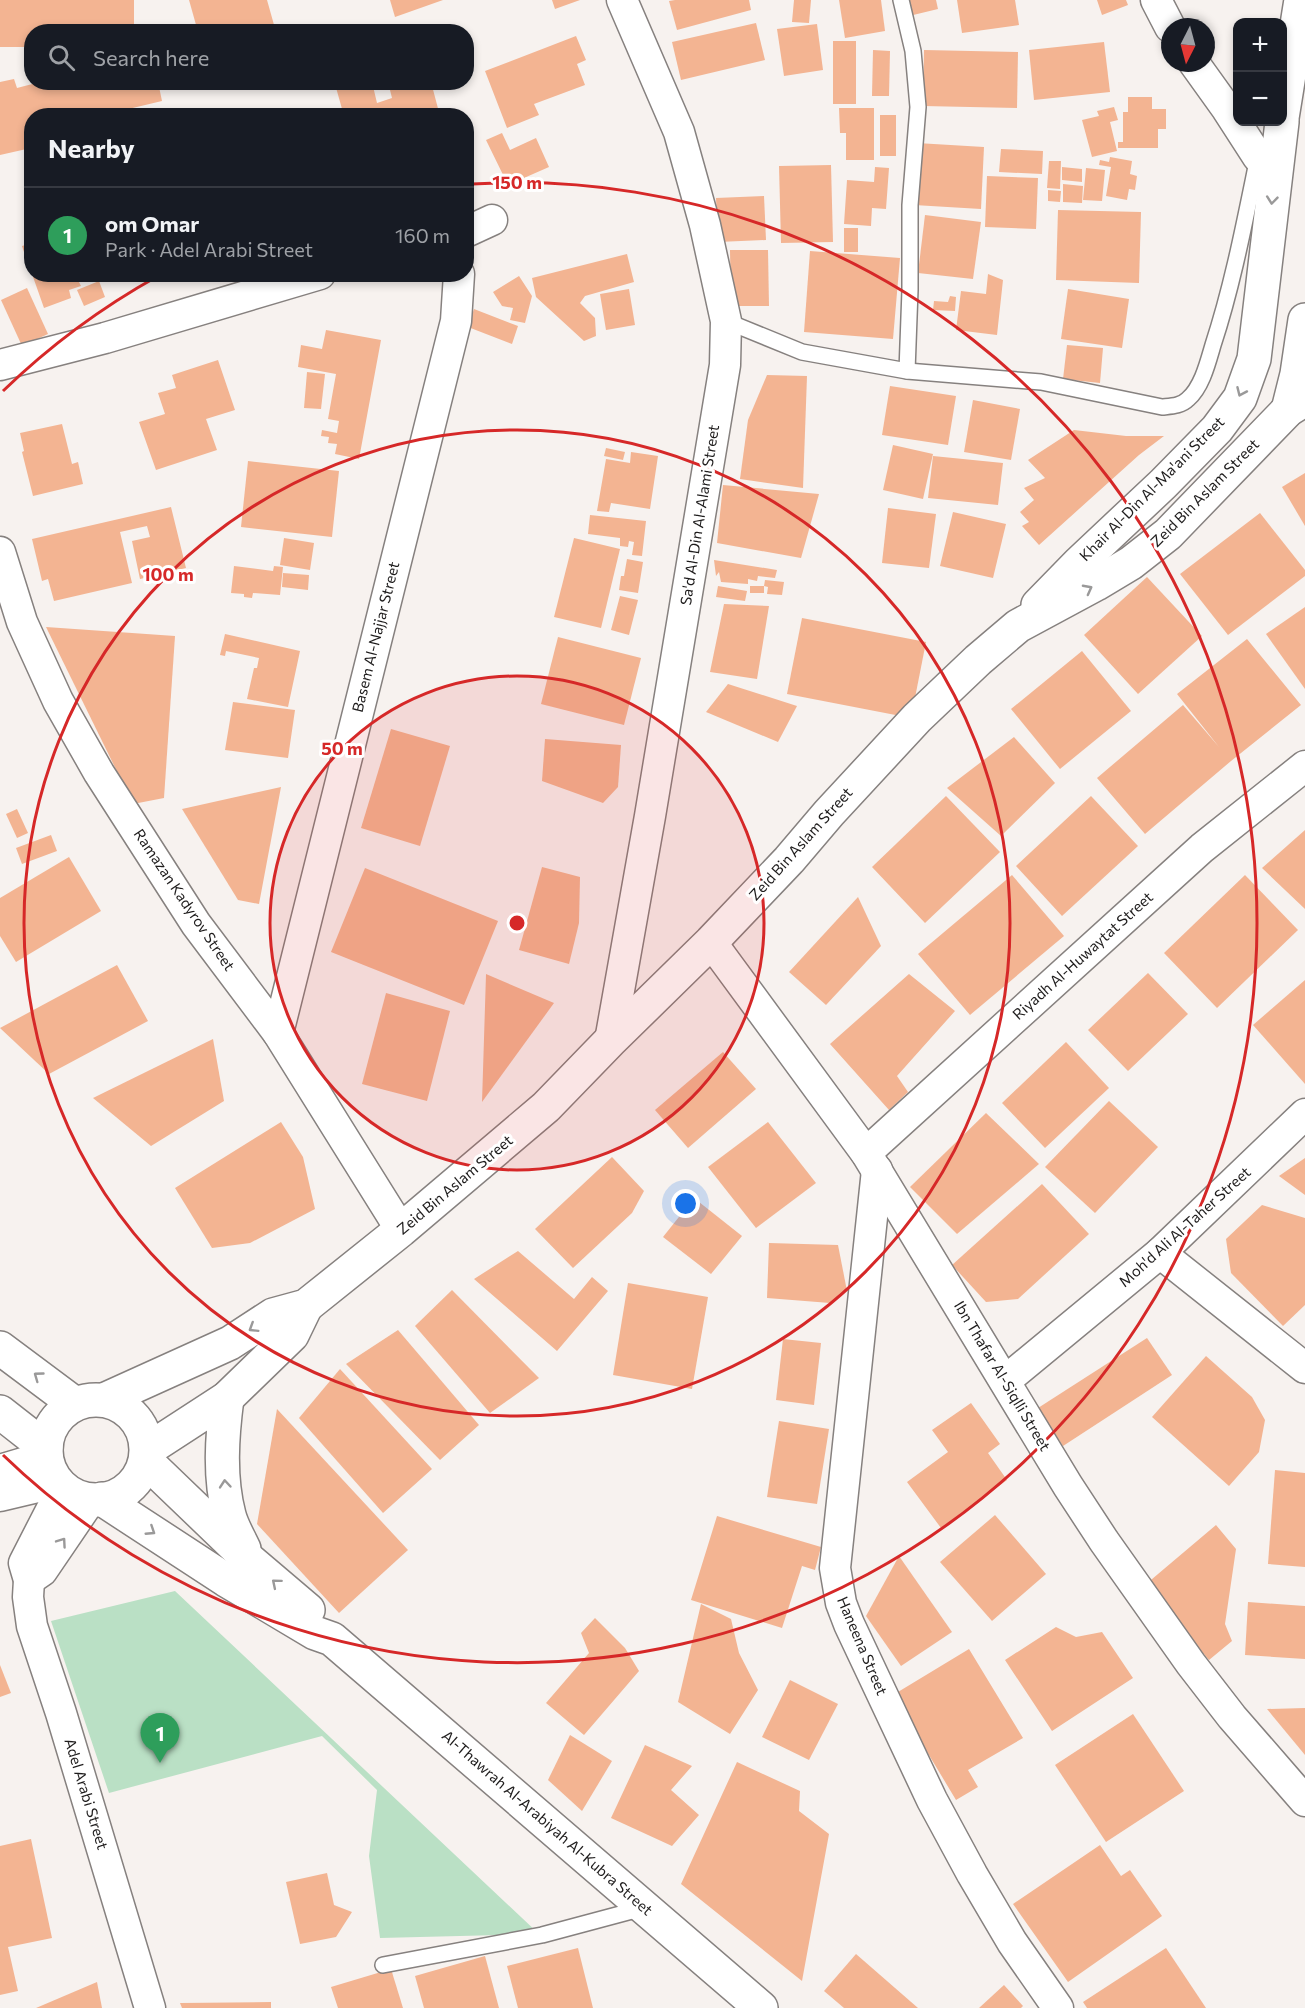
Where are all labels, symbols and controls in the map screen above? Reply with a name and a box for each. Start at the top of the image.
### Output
north arrow [1161,18,1215,72]
map controls [1233,18,1287,126]
button: + [1233,18,1287,72]
search box [24,24,474,90]
icon: search [45,41,78,74]
text: Search here [93,44,209,71]
button: − [1233,72,1287,126]
text: Nearby [48,132,135,163]
text: 150 m [492,171,542,193]
one-way arrow [1266,196,1278,205]
text: om Omar [105,210,199,237]
text: 1 [63,223,72,247]
text: 160 m [395,223,450,247]
text: Park · Adel Arabi Street [105,237,313,261]
one-way arrow [1237,385,1249,396]
street label: Khair Al-Din Al-Ma'ani Street [1075,412,1227,564]
street label: Sa'd Al-Din Al-Alami Street [676,423,722,606]
street label: Zeid Bin Aslam Street [1146,434,1262,550]
street label: Basem Al-Najjar Street [348,560,402,714]
text: 100 m [142,563,194,585]
one-way arrow [1082,585,1093,596]
text: 50 m [321,737,363,759]
street label: Zeid Bin Aslam Street [745,783,856,903]
street label: Ramazan Kadyrov Street [131,825,239,974]
street label: Riyadh Al-Huwaytat Street [1009,888,1156,1023]
centre of rings [507,913,527,933]
street label: Zeid Bin Aslam Street [393,1131,516,1238]
street label: Moh'd Ali Al-Taher Street [1115,1162,1254,1290]
your location [671,1189,700,1218]
street label: Ibn Thafar Al-Siqlli Street [951,1297,1055,1454]
one-way arrow [249,1321,259,1333]
one-way arrow [33,1373,44,1384]
one-way arrow [219,1480,232,1489]
one-way arrow [145,1523,155,1535]
one-way arrow [55,1537,66,1548]
one-way arrow [272,1580,283,1591]
street label: Haneena Street [834,1594,892,1698]
pin: 1 [140,1714,180,1763]
street label: Al-Thawrah Al-Arabiyah Al-Kubra Street [439,1726,657,1919]
street label: Adel Arabi Street [61,1736,112,1851]

